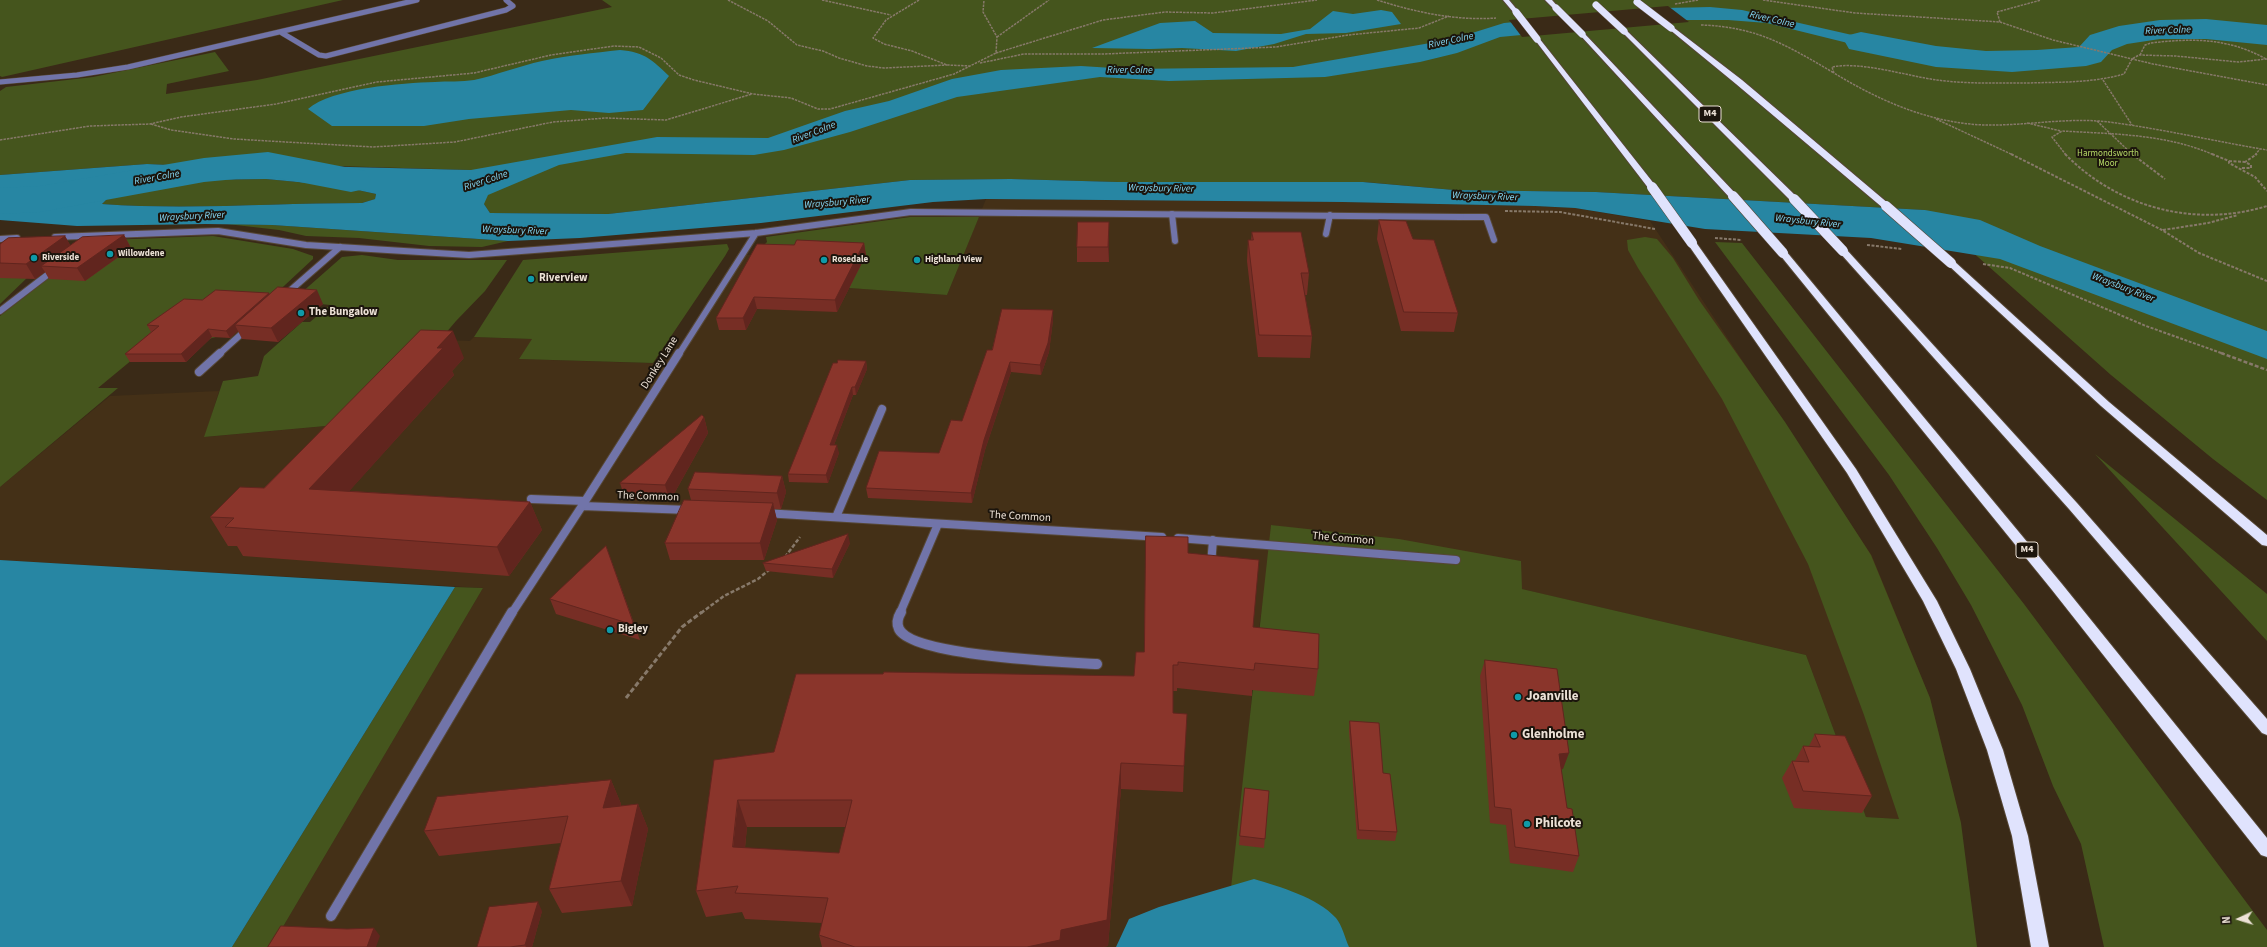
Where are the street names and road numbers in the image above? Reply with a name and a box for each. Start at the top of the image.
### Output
road number: M4 [1699,106,1721,122]
street label: Donkey Lane [639,334,681,392]
street label: The Common [617,489,679,505]
street label: The Common [989,509,1051,525]
street label: The Common [1312,530,1374,548]
road number: M4 [2016,542,2038,558]

